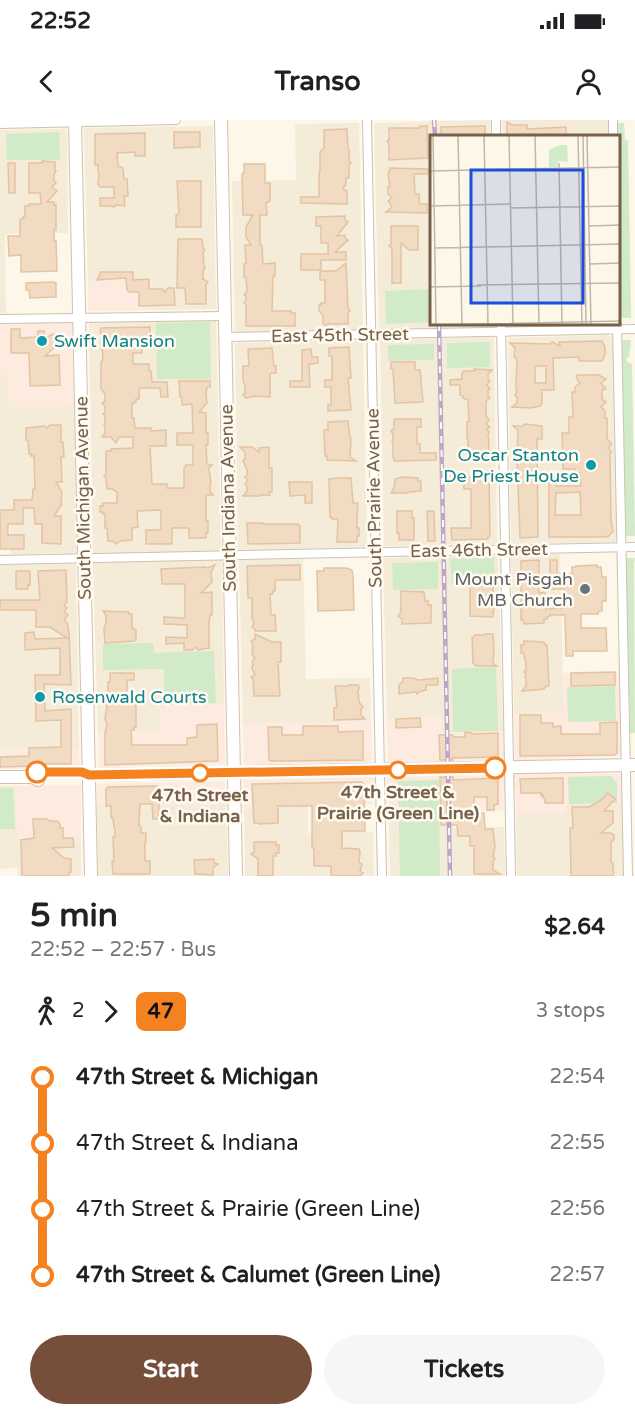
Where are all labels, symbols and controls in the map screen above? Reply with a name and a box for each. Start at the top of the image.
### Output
text: 22:52 [30,8,91,34]
icon: back [30,65,63,98]
text: Transo [274,65,361,98]
icon: person [572,65,605,98]
inset map [430,135,620,326]
street label: East 45th Street [271,323,409,347]
place label: Swift Mansion [54,330,175,352]
marker: Swift Mansion [35,334,49,348]
street label: South Michigan Avenue [70,396,96,600]
street label: South Indiana Avenue [215,404,241,592]
street label: South Prairie Avenue [361,408,387,588]
place label: Oscar Stanton De Priest House [443,444,579,487]
marker: Oscar Stanton De Priest House [584,458,598,472]
street label: East 46th Street [410,538,548,562]
place label: Mount Pisgah MB Church [454,568,573,611]
marker: Mount Pisgah MB Church [578,582,592,596]
place label: Rosenwald Courts [52,686,207,708]
marker: Rosenwald Courts [33,690,47,704]
unlabelled marker [484,757,506,779]
unlabelled marker [26,761,48,783]
marker: 47th Street & Prairie (Green Line) [389,761,407,779]
marker: 47th Street & Indiana [191,764,209,782]
place label: 47th Street & Prairie (Green Line) [317,781,480,824]
place label: 47th Street & Indiana [152,784,248,827]
text: 5 min [30,896,118,935]
text: $2.64 [544,914,605,940]
text: 22:52 – 22:57 · Bus [30,938,216,962]
icon: walk [30,995,63,1028]
icon: forward [94,995,127,1028]
text: 2 [72,999,85,1023]
text: 47 [148,999,174,1024]
text: 3 stops [536,999,605,1023]
text: 47th Street & Michigan [76,1064,318,1090]
text: 22:54 [550,1065,605,1089]
text: 47th Street & Indiana [76,1130,299,1156]
text: 22:55 [550,1131,605,1155]
text: 47th Street & Prairie (Green Line) [76,1196,420,1222]
text: 22:56 [550,1197,605,1221]
text: 47th Street & Calumet (Green Line) [76,1262,440,1288]
text: 22:57 [550,1263,605,1287]
button: Start [30,1335,312,1404]
button: Tickets [324,1335,605,1404]

